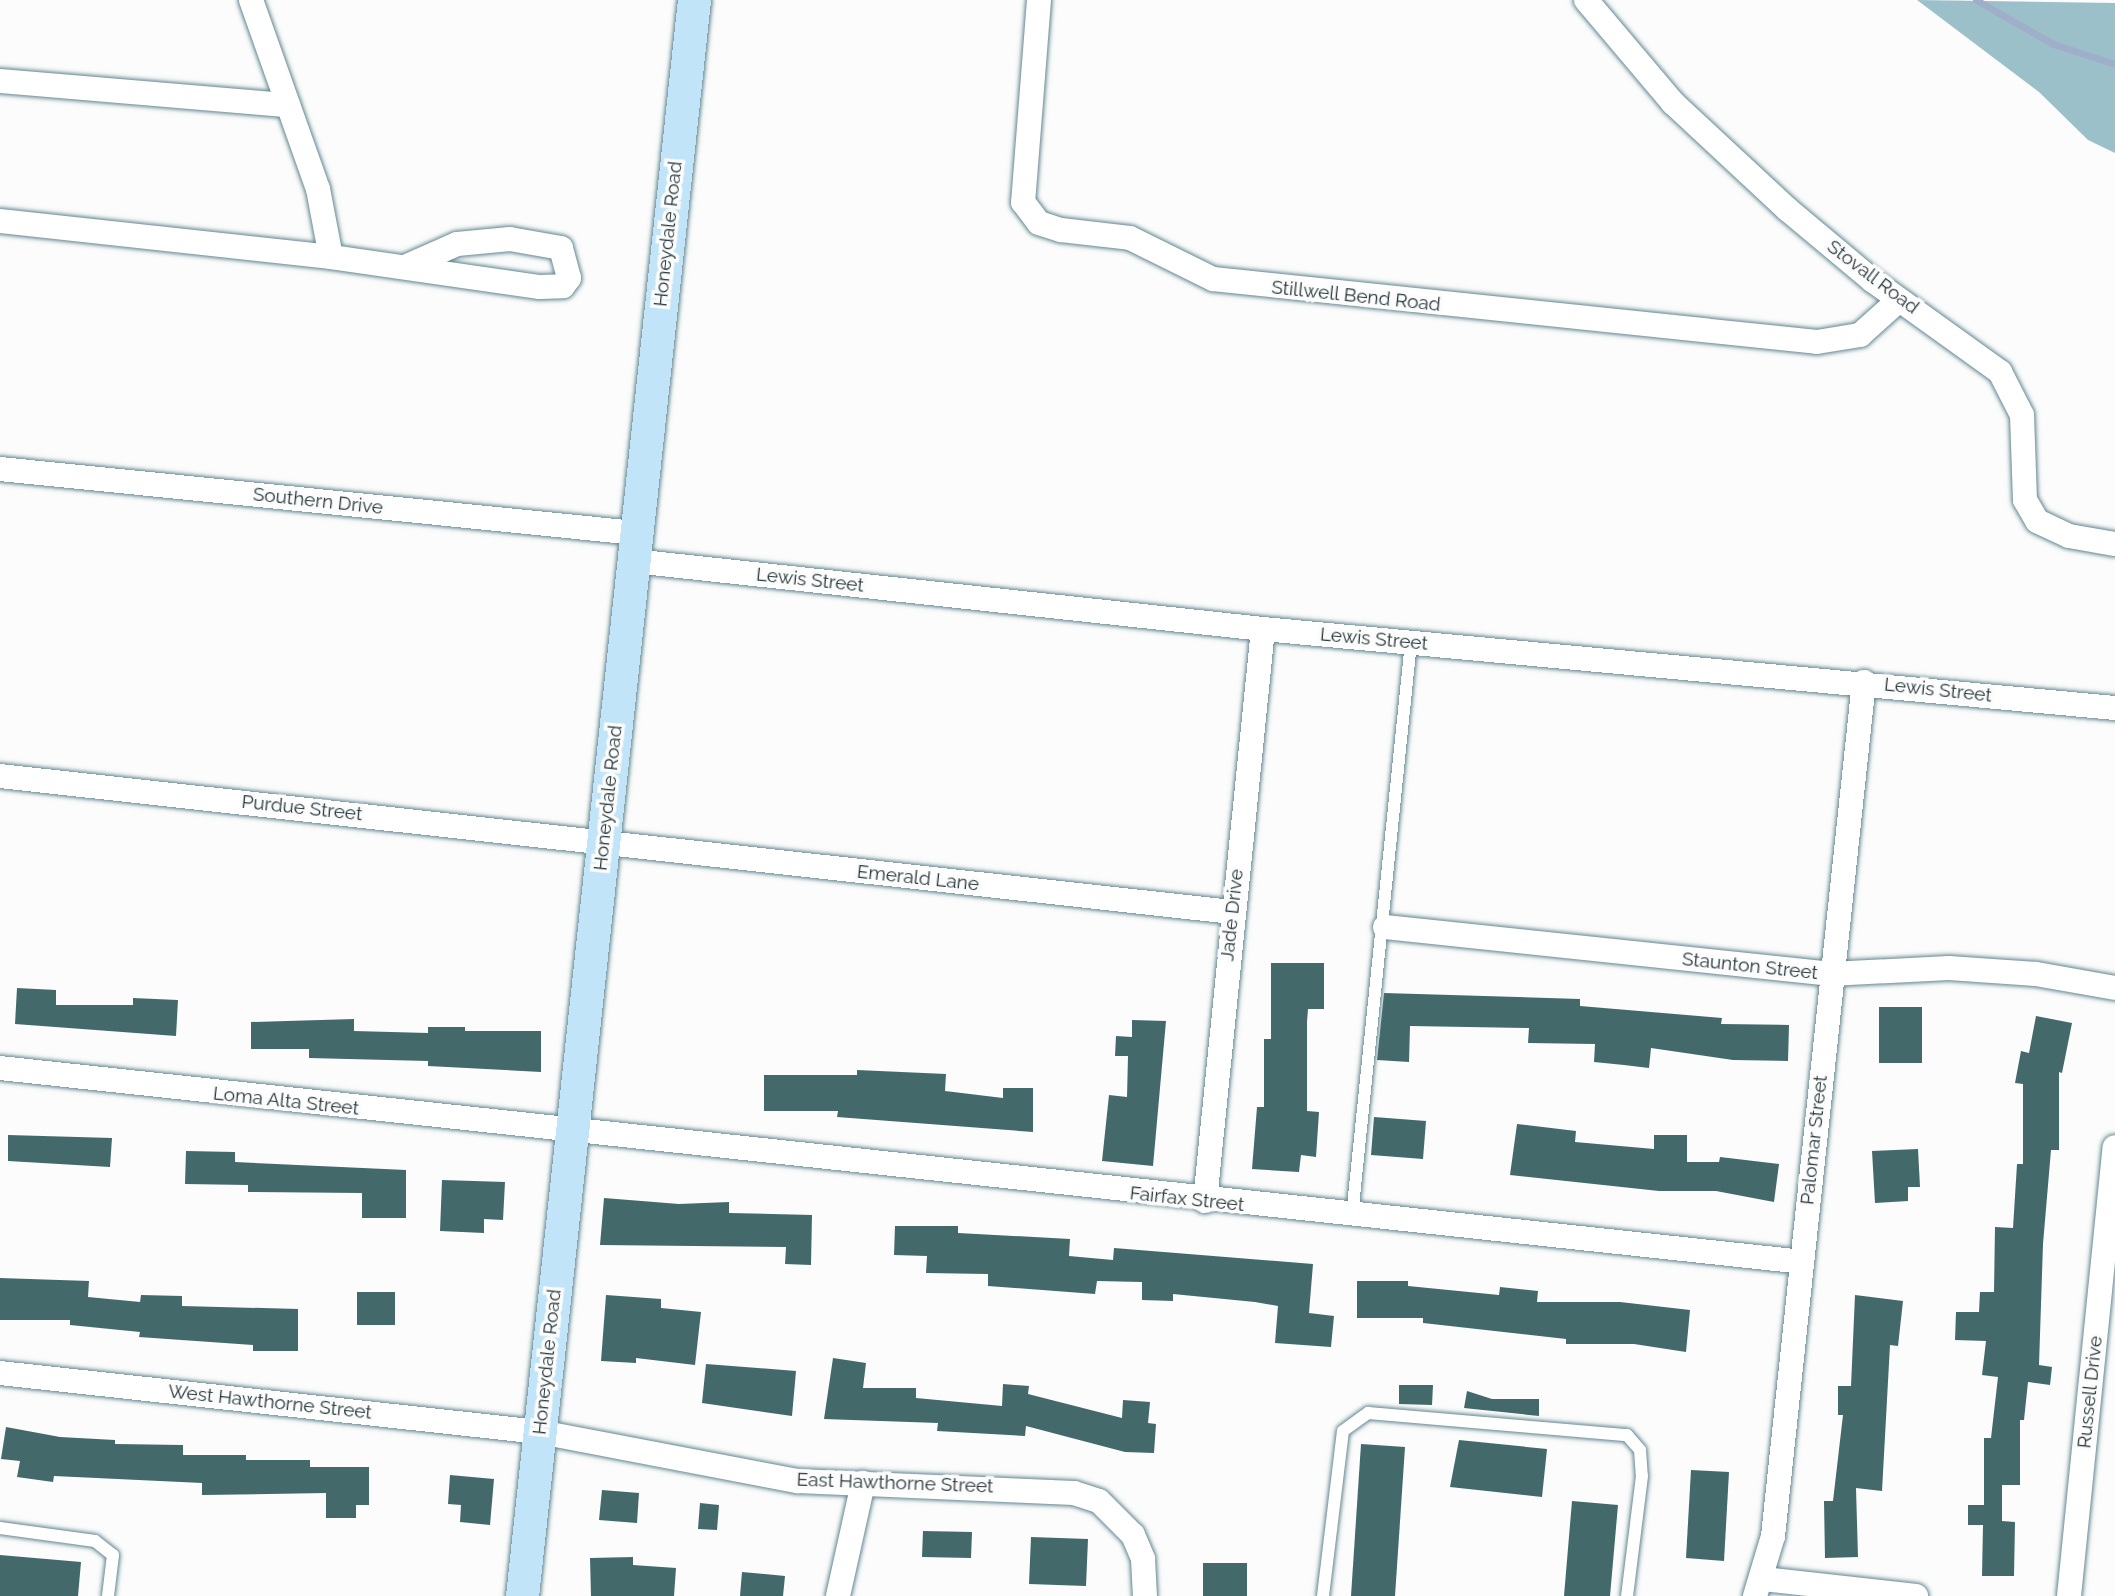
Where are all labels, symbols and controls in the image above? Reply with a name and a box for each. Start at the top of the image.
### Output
street label: Honeydale Road [649,160,687,308]
street label: Stovall Road [1822,235,1924,319]
street label: Stillwell Bend Road [1270,276,1442,316]
street label: Southern Drive [252,483,384,519]
street label: Lewis Street [755,563,865,597]
street label: Lewis Street [1319,623,1429,655]
street label: Lewis Street [1883,673,1993,707]
street label: Honeydale Road [589,724,627,872]
street label: Purdue Street [240,790,364,826]
street label: Emerald Lane [856,860,980,896]
street label: Jade Drive [1216,868,1248,962]
street label: Staunton Street [1681,948,1819,984]
street label: Palomar Street [1796,1074,1832,1206]
street label: Loma Alta Street [212,1082,360,1120]
street label: Fairfax Street [1129,1182,1245,1216]
street label: Honeydale Road [528,1288,566,1436]
street label: Russell Drive [2073,1334,2107,1450]
street label: West Hawthorne Street [167,1380,373,1424]
street label: East Hawthorne Street [796,1468,994,1498]

